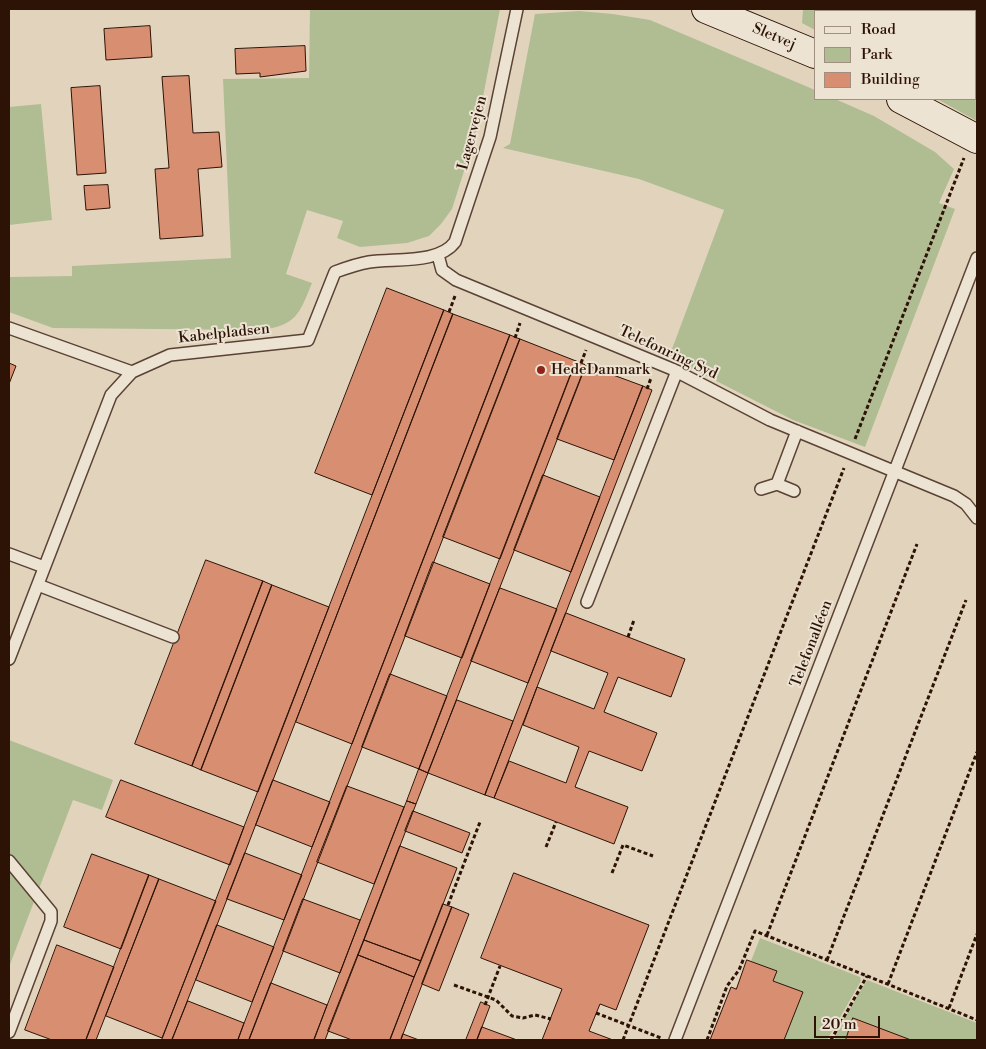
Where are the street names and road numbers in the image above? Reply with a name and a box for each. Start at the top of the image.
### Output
street label: Sletvej [749,20,799,54]
street label: Lagervejen [454,94,492,172]
street label: Kabelpladsen [177,320,271,348]
street label: Telefonring Syd [616,322,720,384]
street label: Telefonalléen [787,598,837,690]

